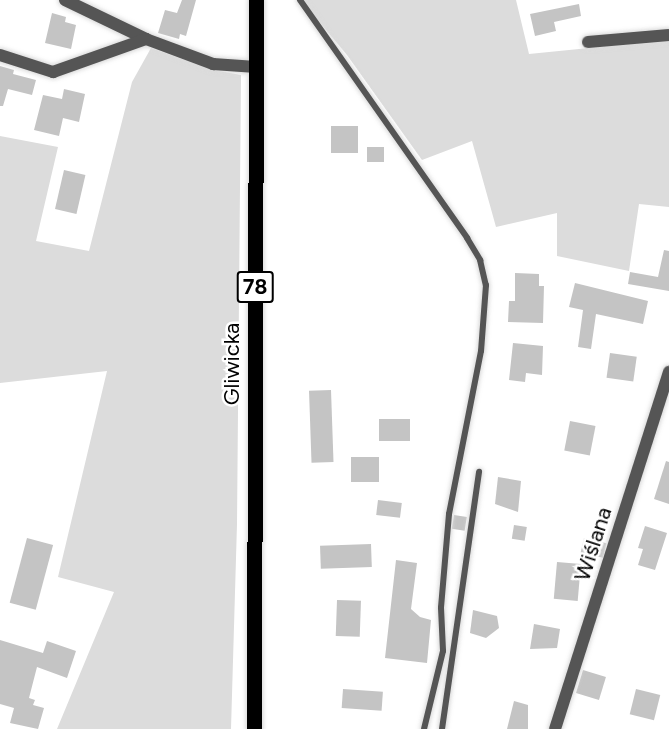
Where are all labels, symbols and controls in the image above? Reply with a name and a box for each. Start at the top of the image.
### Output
road number: 78 [236,269,274,305]
street label: Gliwicka [219,323,245,405]
street label: Wiślana [569,504,617,584]

